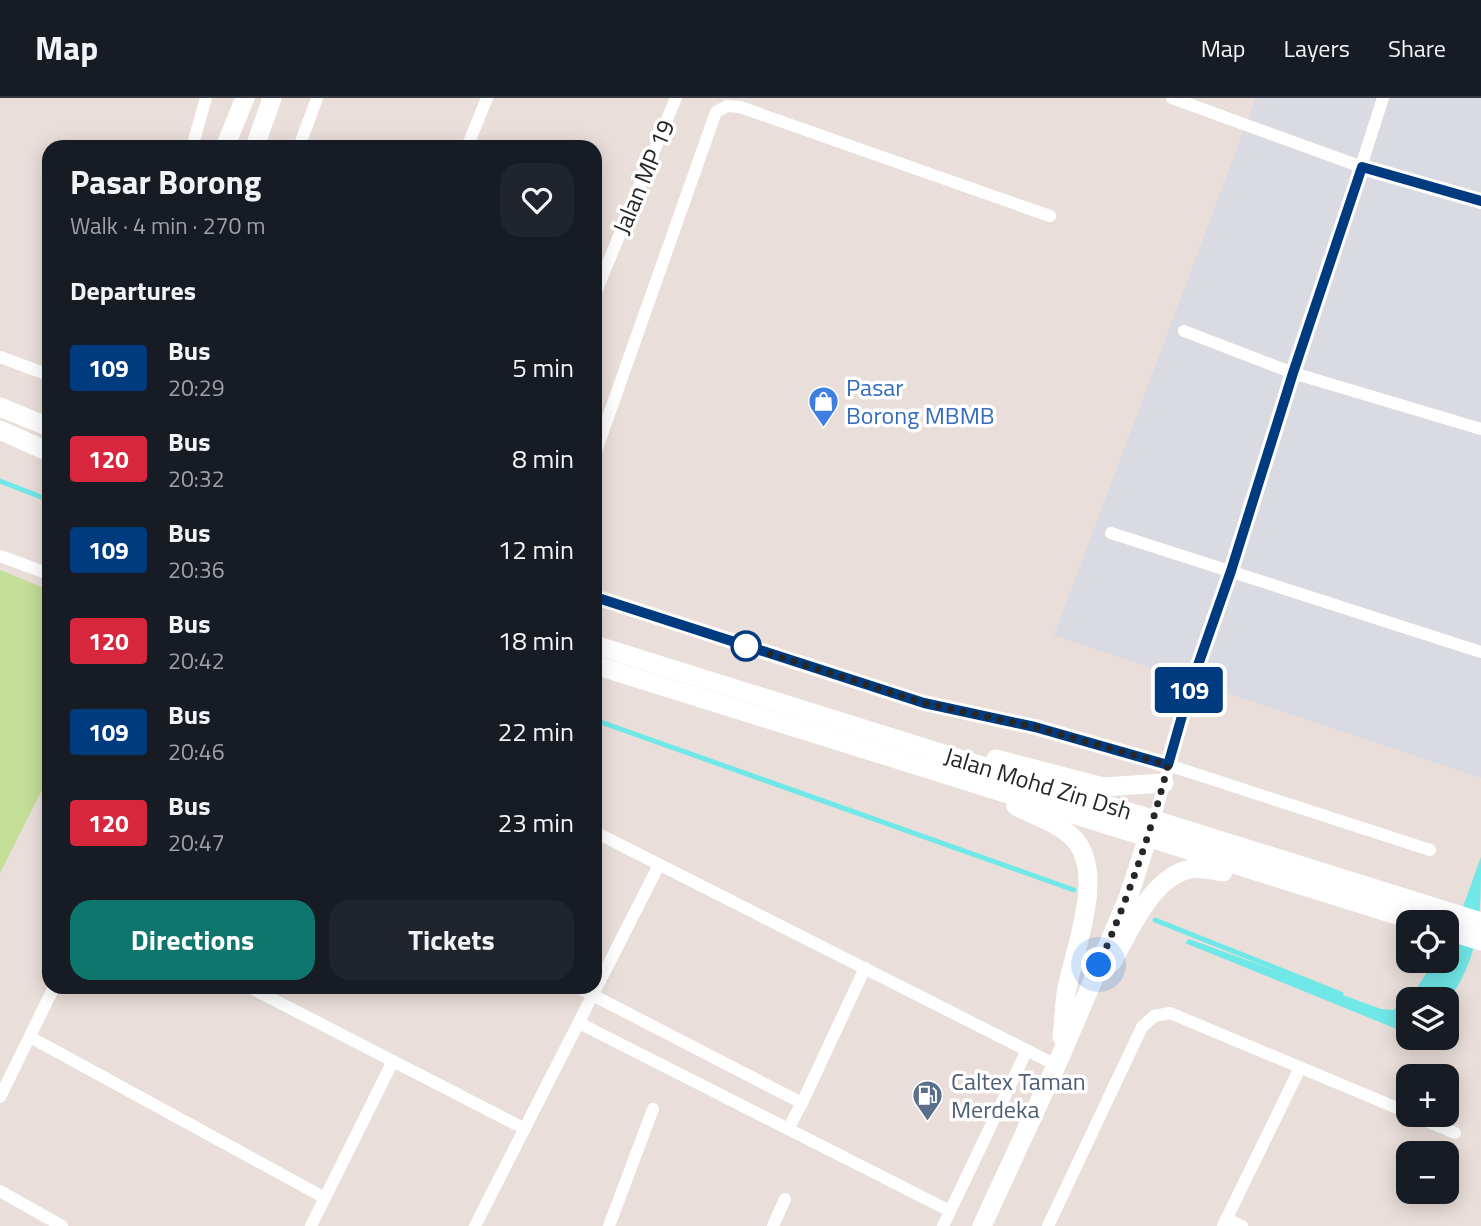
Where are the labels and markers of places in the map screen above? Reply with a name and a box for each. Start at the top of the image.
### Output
place label: Pasar Borong MBMB [846,369,995,433]
shop icon: Pasar Borong MBMB [806,385,840,429]
unlabelled marker [731,631,761,661]
place label: Caltex Taman Merdeka [951,1063,1086,1127]
fuel station icon: Caltex Taman Merdeka [911,1079,945,1123]

